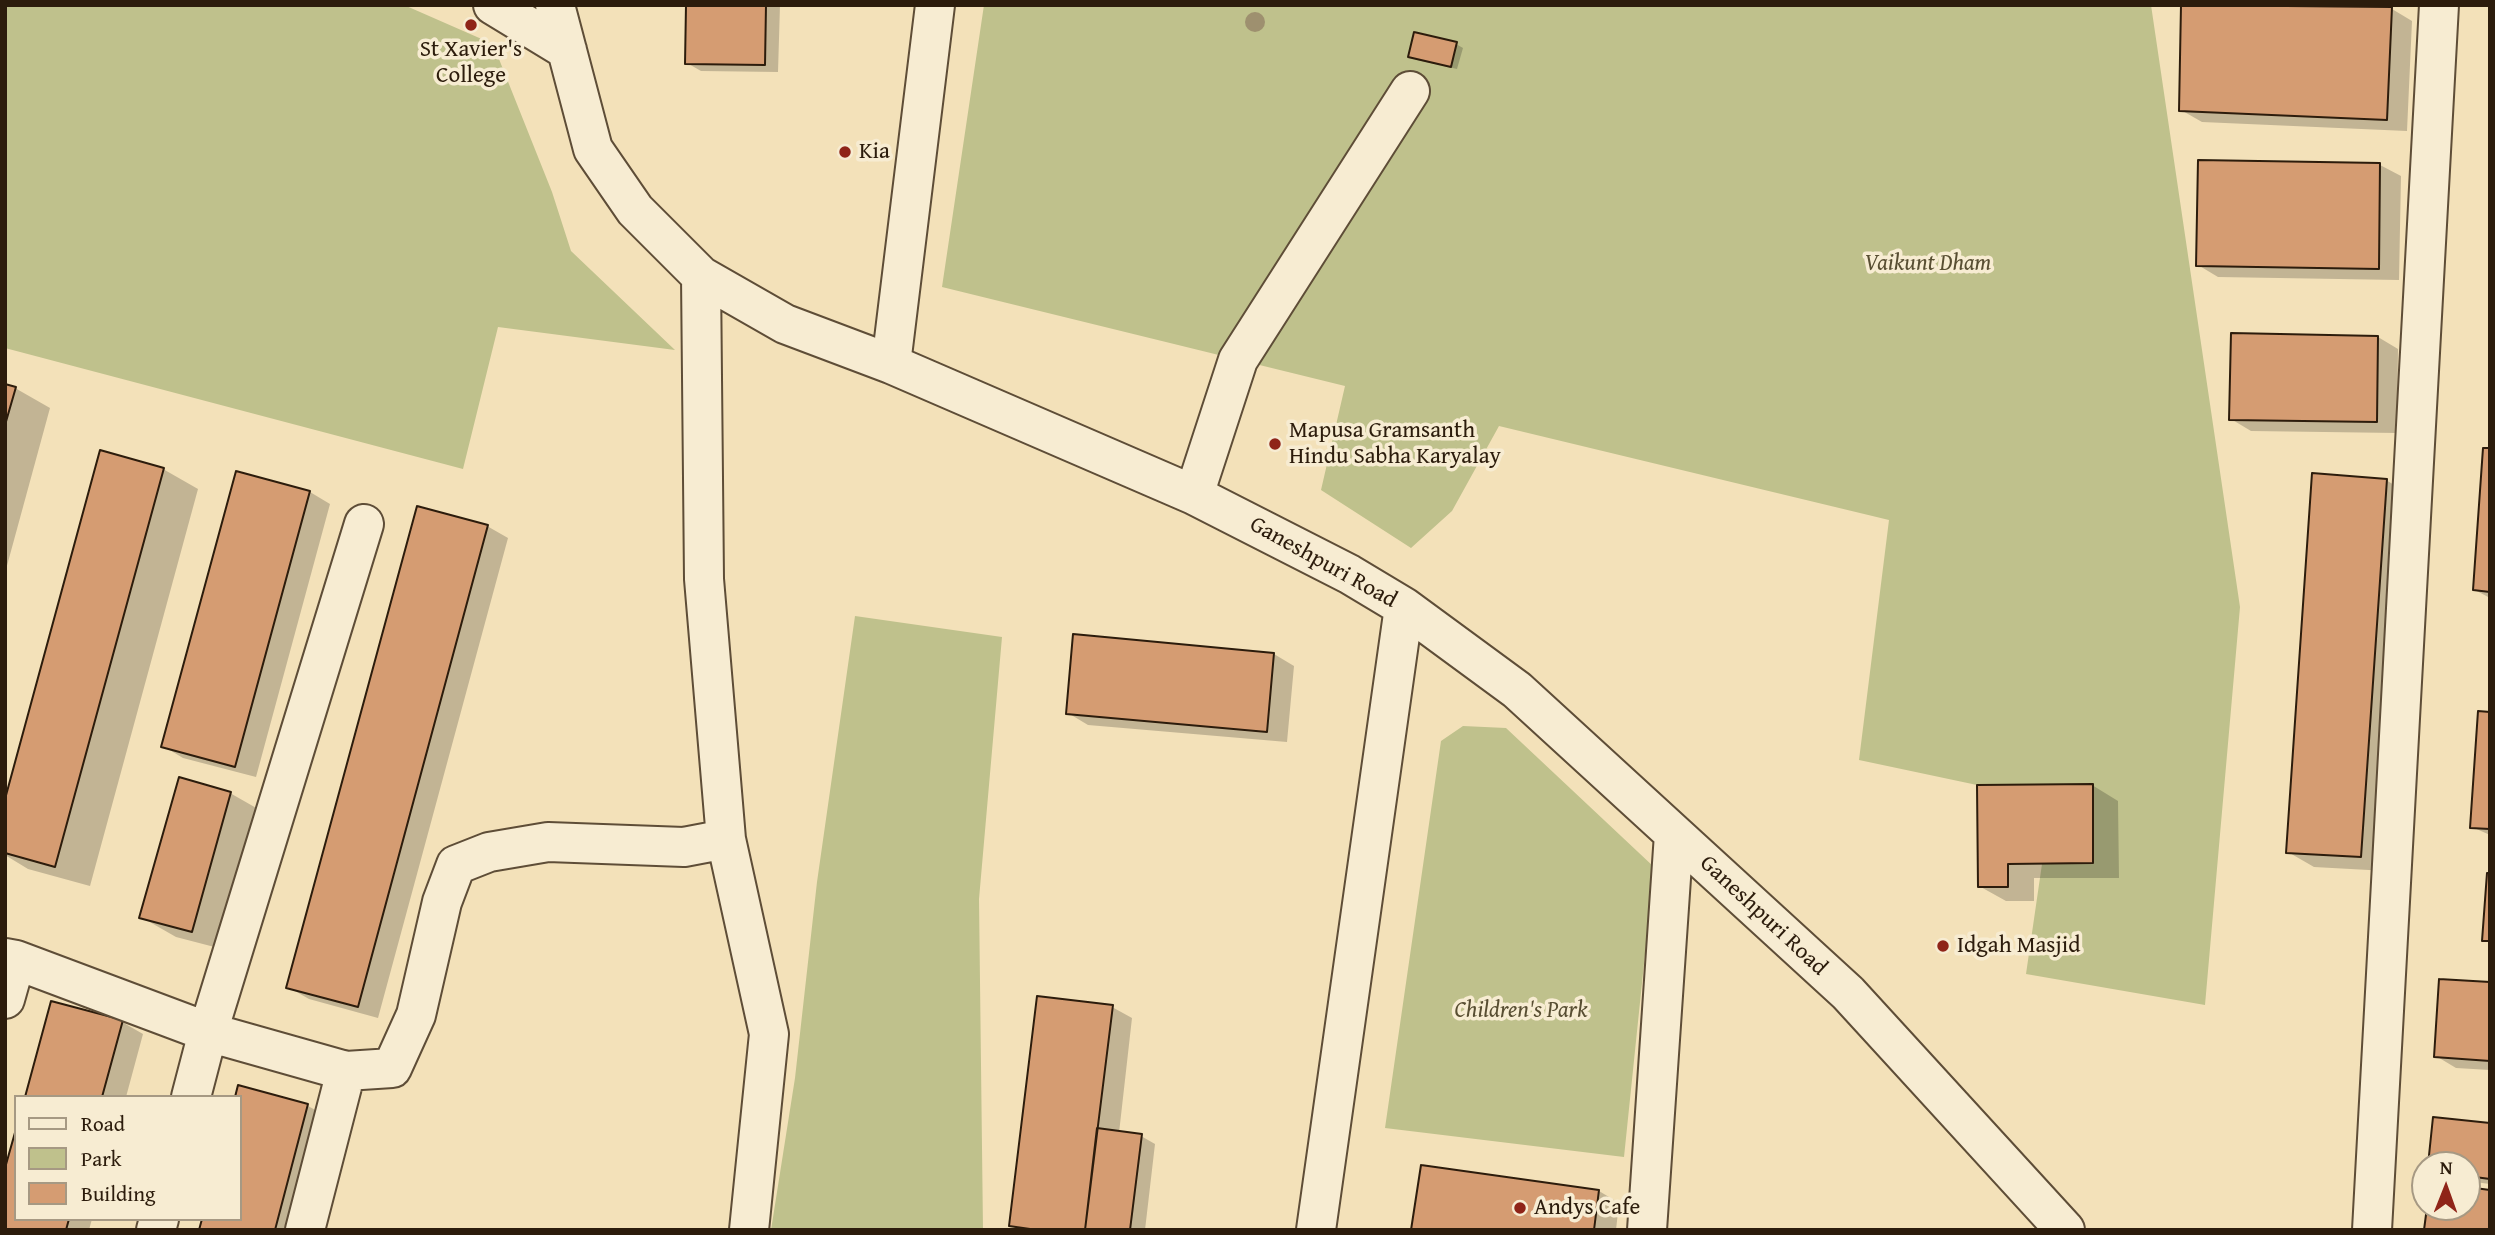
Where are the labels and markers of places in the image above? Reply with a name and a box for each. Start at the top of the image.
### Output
marker: St Xavier's College [463,17,479,33]
place label: St Xavier's College [420,36,522,90]
place label: Kia [859,138,890,166]
marker: Kia [837,144,853,160]
place label: Mapusa Gramsanth Hindu Sabha Karyalay [1289,417,1501,471]
marker: Mapusa Gramsanth Hindu Sabha Karyalay [1267,436,1283,452]
place label: Idgah Masjid [1957,932,2080,960]
marker: Idgah Masjid [1935,938,1951,954]
place label: Andys Cafe [1534,1194,1640,1222]
marker: Andys Cafe [1512,1200,1528,1216]

